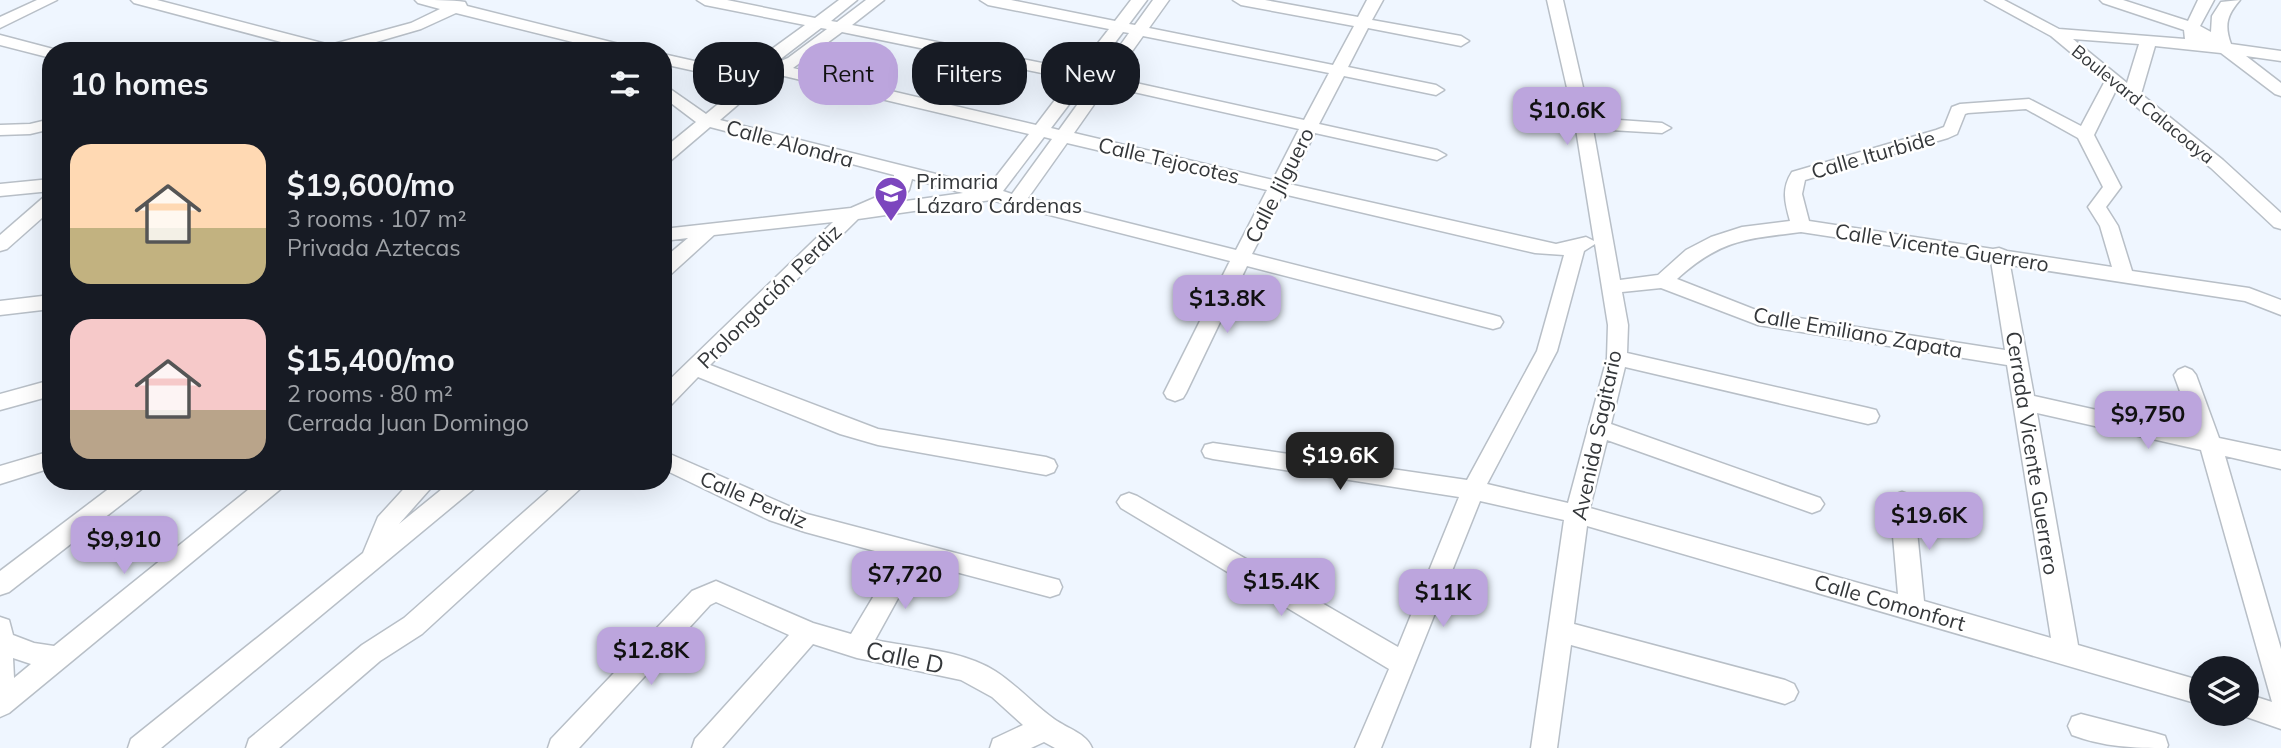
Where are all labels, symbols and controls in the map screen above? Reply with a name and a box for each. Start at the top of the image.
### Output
street label: Boulevard Calacoaya [2067,39,2219,169]
chip: Buy [693,42,784,105]
chip: Rent [798,42,898,105]
chip: Filters [912,42,1027,105]
chip: New [1041,42,1140,105]
text: 10 homes [70,65,209,103]
icon: filters [606,65,644,103]
pin: $10.6K [1510,88,1624,147]
text: $10.6K [1529,95,1605,124]
street label: Calle Alondra [723,113,857,173]
street label: Calle Jilguero [1239,123,1319,247]
street label: Calle Iturbide [1808,124,1938,184]
street label: Calle Tejocotes [1096,131,1242,189]
text: $19,600/mo [287,166,455,204]
place label: Primaria Lázaro Cárdenas [916,168,1082,218]
icon: home [126,172,210,256]
school or university icon: Primaria Lázaro Cárdenas [872,174,910,223]
text: 3 rooms · 107 m² [287,204,467,233]
street label: Calle Vicente Guerrero [1833,217,2051,277]
street label: Prolongación Perdiz [691,218,847,374]
text: Privada Aztecas [287,233,461,262]
pin: $13.8K [1170,276,1284,335]
text: $13.8K [1189,283,1265,312]
street label: Calle Emiliano Zapata [1751,301,1965,363]
street label: Cerrada Vicente Guerrero [2001,329,2065,577]
text: $15,400/mo [287,341,455,379]
icon: home [126,347,210,431]
street label: Avenida Sagitario [1565,348,1627,522]
text: 2 rooms · 80 m² [287,379,453,408]
pin: $9,750 [2091,392,2205,451]
text: $9,750 [2111,399,2185,428]
text: Cerrada Juan Domingo [287,408,529,437]
pin: $19.6K [1283,433,1397,492]
text: $19.6K [1302,440,1378,469]
street label: Calle Perdiz [696,465,812,533]
pin: $19.6K [1872,492,1986,552]
text: $19.6K [1891,500,1967,529]
pin: $9,910 [67,516,181,576]
text: $9,910 [87,524,161,553]
pin: $7,720 [848,552,962,611]
pin: $15.4K [1224,558,1338,618]
text: $7,720 [868,559,942,588]
text: $15.4K [1243,566,1319,595]
street label: Calle Comonfort [1811,568,1969,636]
pin: $11K [1402,570,1484,629]
text: $11K [1415,577,1471,606]
pin: $12.8K [594,628,708,687]
street label: Calle D [863,634,947,680]
text: $12.8K [613,635,689,664]
map controls [2189,656,2259,726]
button: layers [2189,656,2259,726]

